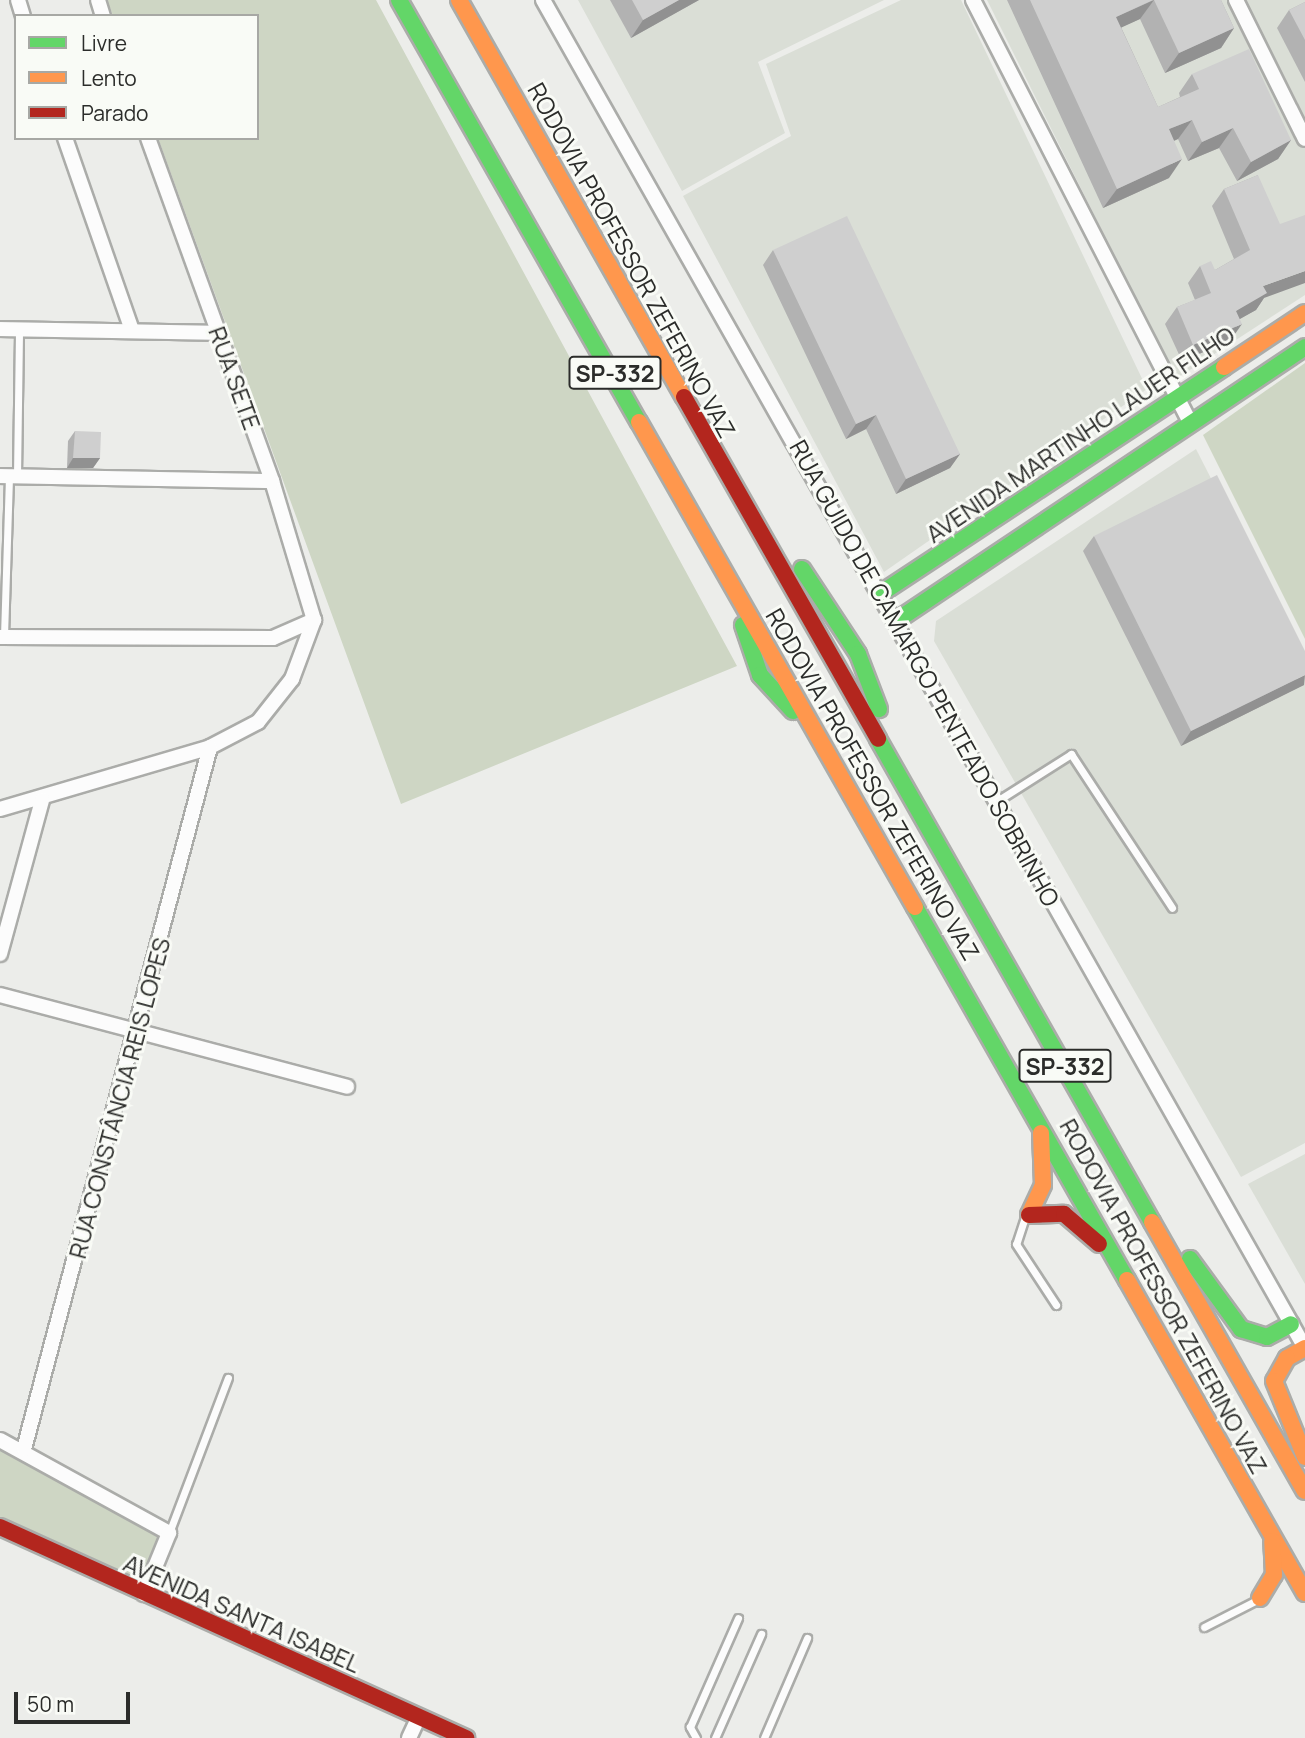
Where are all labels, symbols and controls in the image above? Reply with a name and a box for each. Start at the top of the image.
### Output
legend [14,14,259,140]
text: Livre [81,29,127,57]
text: Lento [81,64,137,92]
street label: RODOVIA PROFESSOR ZEFERINO VAZ [522,78,742,442]
text: Parado [81,99,149,127]
street label: AVENIDA MARTINHO LAUER FILHO [920,320,1240,548]
street label: RUA SETE [203,322,267,434]
road number: SP-332 [568,354,662,392]
street label: RUA GUIDO DE CAMARGO PENTEADO SOBRINHO [784,435,1066,911]
street label: RODOVIA PROFESSOR ZEFERINO VAZ [760,603,986,965]
street label: RUA CONSTÂNCIA REIS LOPES [62,935,176,1261]
road number: SP-332 [1018,1046,1112,1086]
street label: RODOVIA PROFESSOR ZEFERINO VAZ [1054,1114,1274,1478]
street label: AVENIDA SANTA ISABEL [119,1548,365,1678]
scale bar [18,1678,133,1722]
text: 50 m [27,1690,74,1718]

